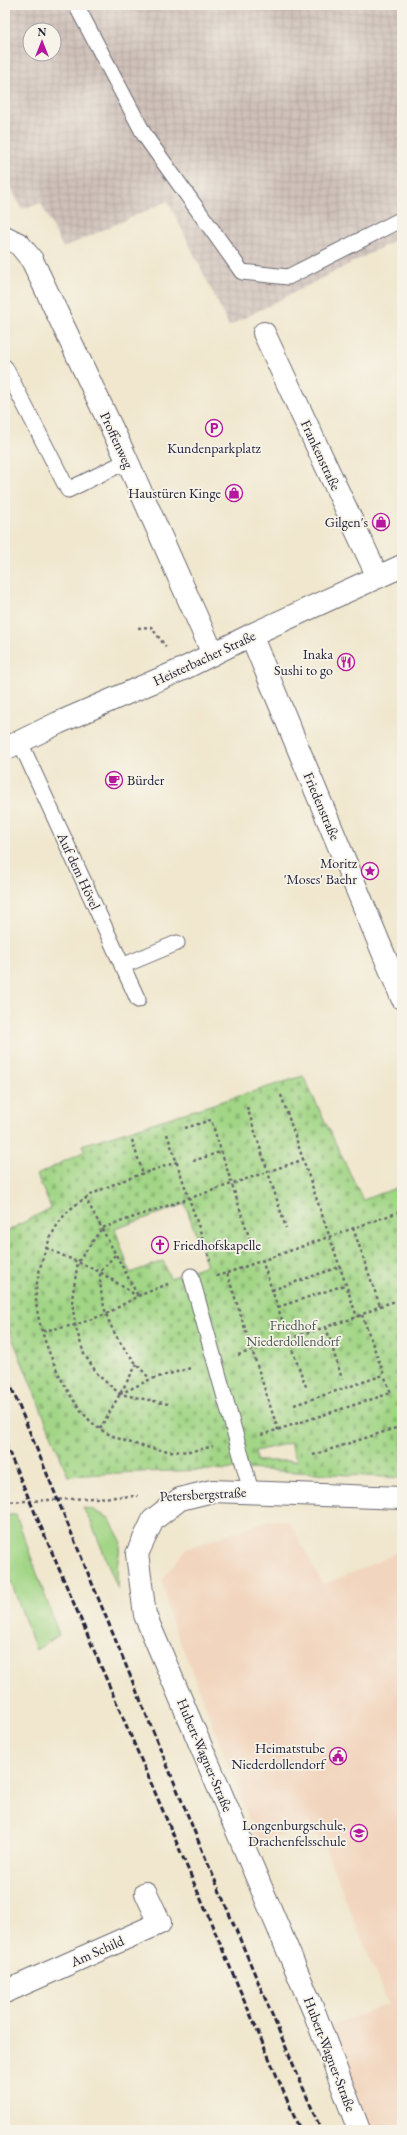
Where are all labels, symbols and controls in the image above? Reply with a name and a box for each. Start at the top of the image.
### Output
north arrow [22,22,62,62]
text: N [38,25,47,39]
street label: Proffenweg [96,409,138,472]
street label: Frankenstraße [297,417,345,494]
parking icon: Kundenparkplatz [204,418,224,438]
place label: Kundenparkplatz [167,439,262,457]
shop icon: Haustüren Kinge [224,483,244,503]
place label: Haustüren Kinge [128,484,222,502]
shop icon: Gilgen's [371,512,391,532]
place label: Gilgen's [325,513,368,531]
street label: Heisterbacher Straße [150,626,259,690]
place label: Inaka Sushi to go [274,645,333,679]
restaurant icon: Inaka Sushi to go [336,652,356,672]
street label: Friedenstraße [300,769,345,843]
cafe icon: Bürder [104,770,124,790]
place label: Bürder [127,771,165,789]
street label: Auf dem Hövel [53,829,105,913]
place label: Moritz 'Moses' Baehr [284,854,358,888]
place icon: Moritz 'Moses' Baehr [360,861,380,881]
church icon: Friedhofskapelle [150,1235,170,1255]
place label: Friedhofskapelle [173,1236,261,1254]
park label: Friedhof Niederdollendorf [246,1316,341,1350]
street label: Petersbergstraße [159,1483,247,1505]
street label: Hubert-Wagner-Straße [173,1696,237,1815]
place label: Heimatstube Niederdollendorf [231,1739,327,1773]
public building icon: Heimatstube Niederdollendorf [328,1746,348,1766]
place label: Longenburgschule, Drachenfelsschule [242,1816,347,1850]
school or university icon: Longenburgschule, Drachenfelsschule [349,1823,369,1843]
street label: Am Schild [67,1931,127,1971]
street label: Hubert-Wagner-Straße [300,1994,360,2114]

